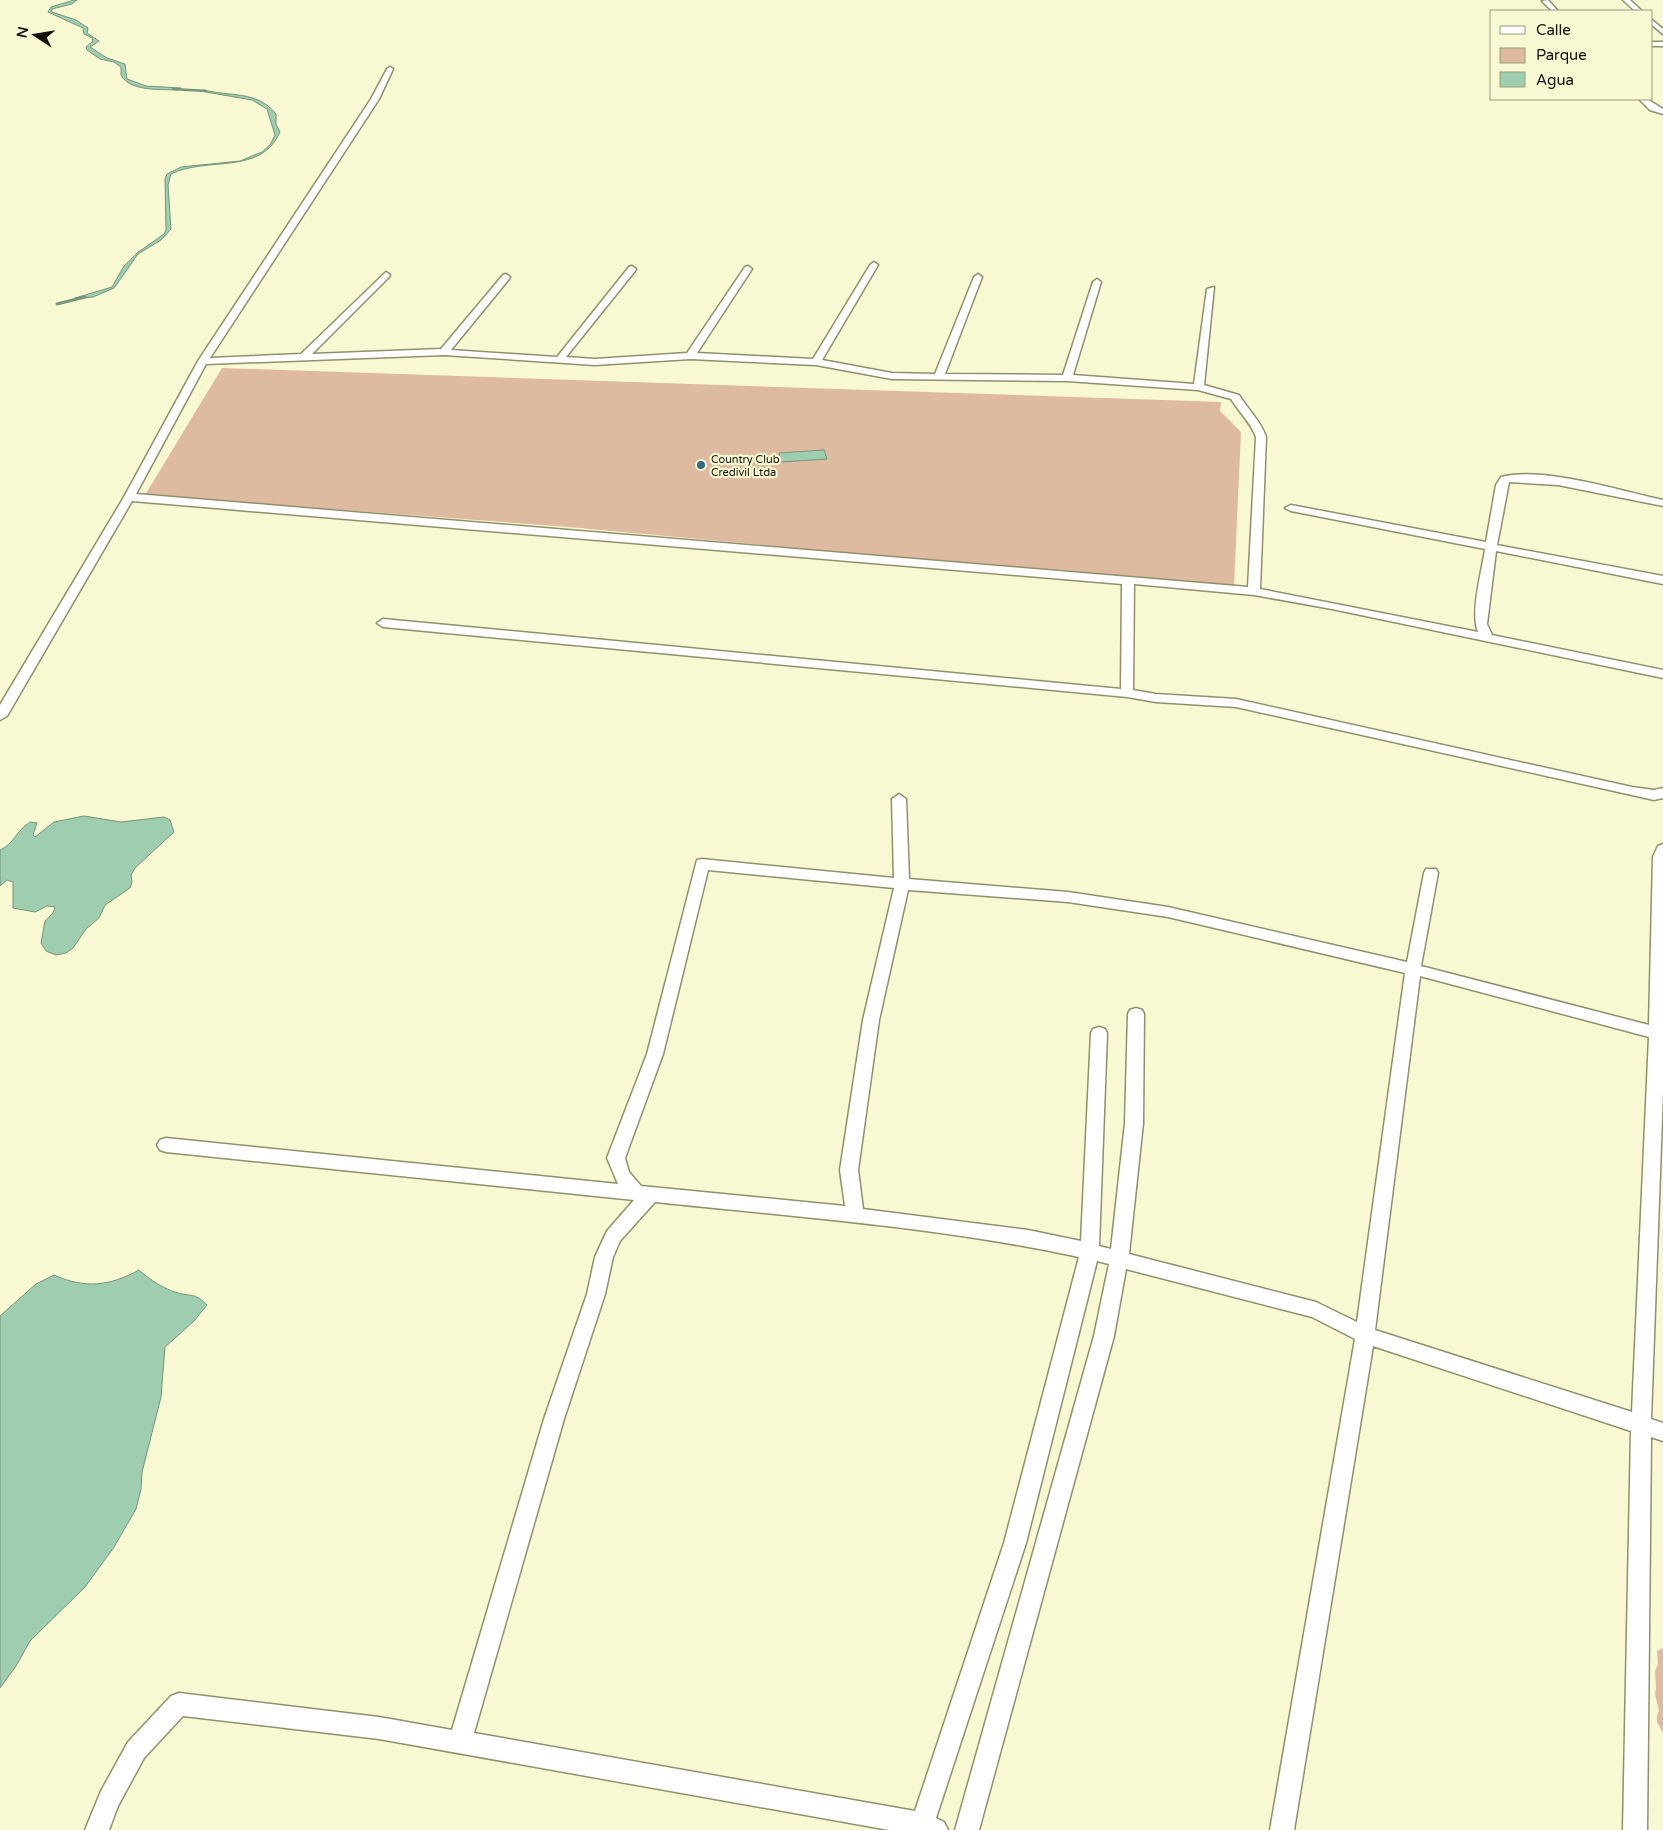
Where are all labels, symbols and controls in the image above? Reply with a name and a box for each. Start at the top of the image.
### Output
north arrow [10,10,60,60]
legend [1490,10,1653,100]
text: Calle [1536,21,1571,39]
text: N [13,25,32,40]
text: Parque [1536,46,1587,64]
text: Agua [1536,71,1574,89]
place label: Country Club Credivil Ltda [711,453,780,479]
marker: Country Club Credivil Ltda [695,459,707,471]

